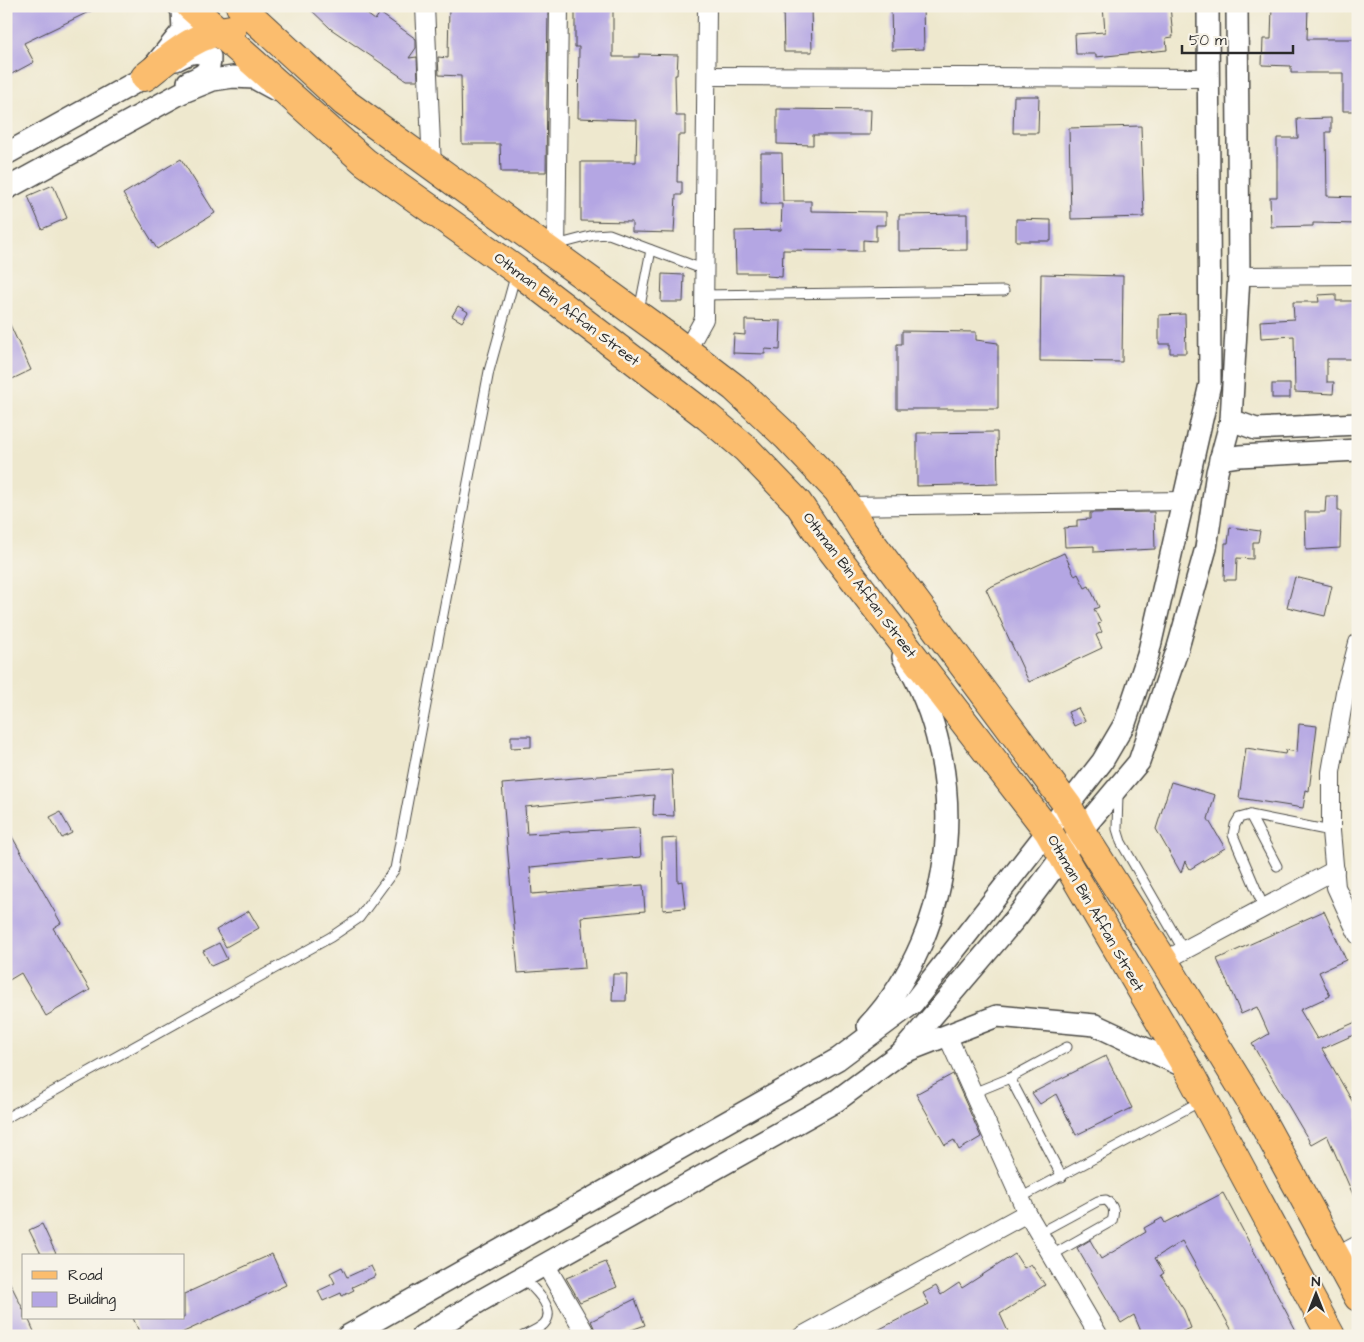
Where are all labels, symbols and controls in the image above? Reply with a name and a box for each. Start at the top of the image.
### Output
scale bar [1182,22,1293,54]
text: 50 m [1189,30,1227,51]
street label: Othman Bin Affan Street [489,248,644,371]
street label: Othman Bin Affan Street [798,508,921,663]
street label: Othman Bin Affan Street [1042,831,1149,995]
legend [22,1254,185,1320]
text: Road [68,1265,103,1286]
north arrow [1292,1270,1342,1320]
text: N [1312,1272,1321,1292]
text: Building [68,1289,116,1311]

